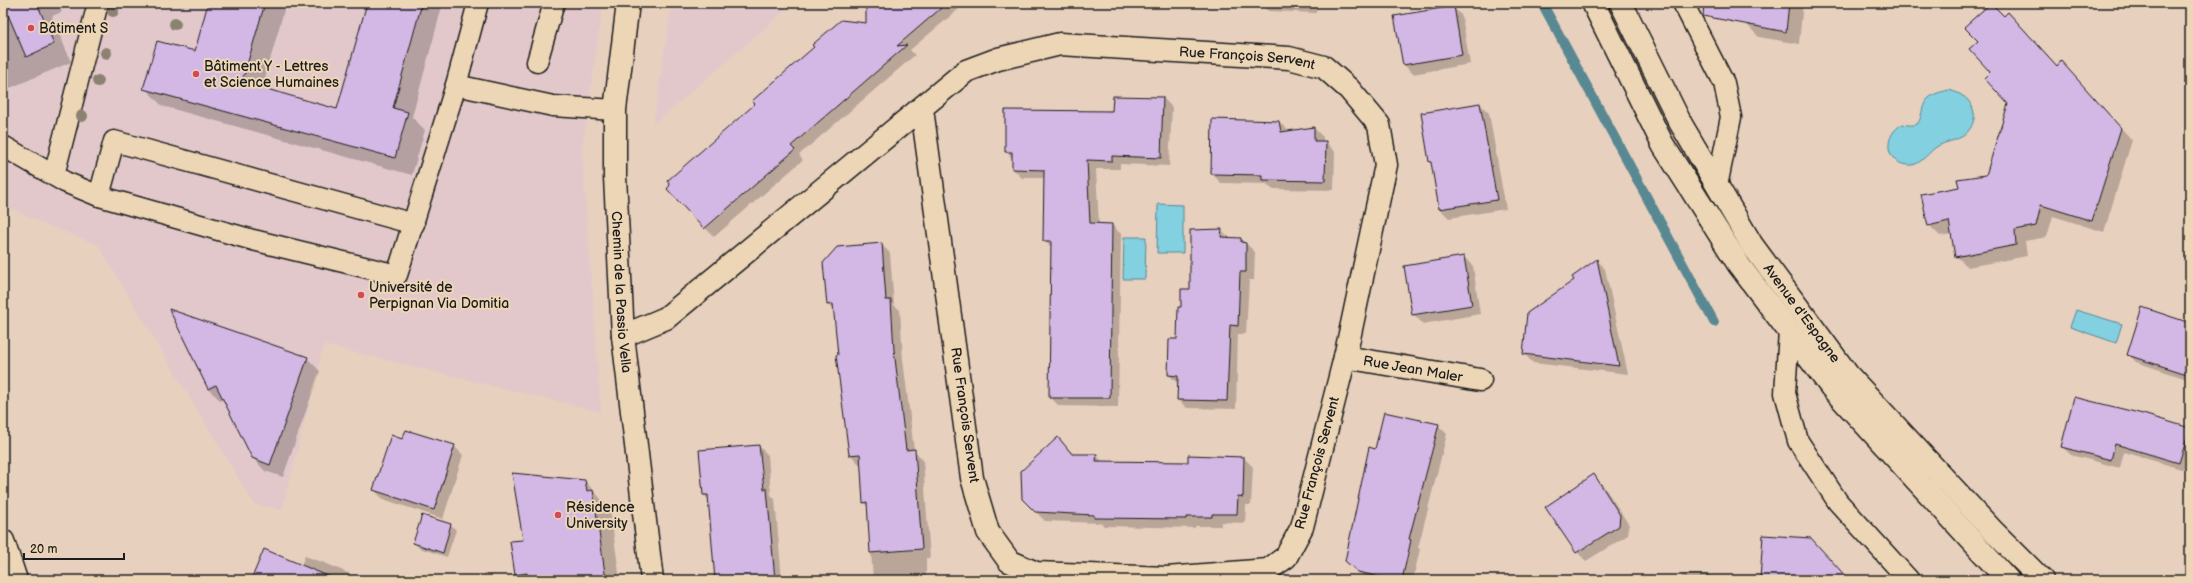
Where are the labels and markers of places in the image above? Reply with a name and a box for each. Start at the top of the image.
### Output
place label: Bâtiment S [39,20,108,37]
marker: Bâtiment S [26,23,36,33]
place label: Bâtiment Y - Lettres et Science Humaines [204,58,339,91]
marker: Bâtiment Y - Lettres et Science Humaines [191,69,201,79]
place label: Université de Perpignan Via Domitia [369,279,509,312]
marker: Université de Perpignan Via Domitia [356,290,366,300]
place label: Résidence University [566,499,635,532]
marker: Résidence University [553,510,563,520]

